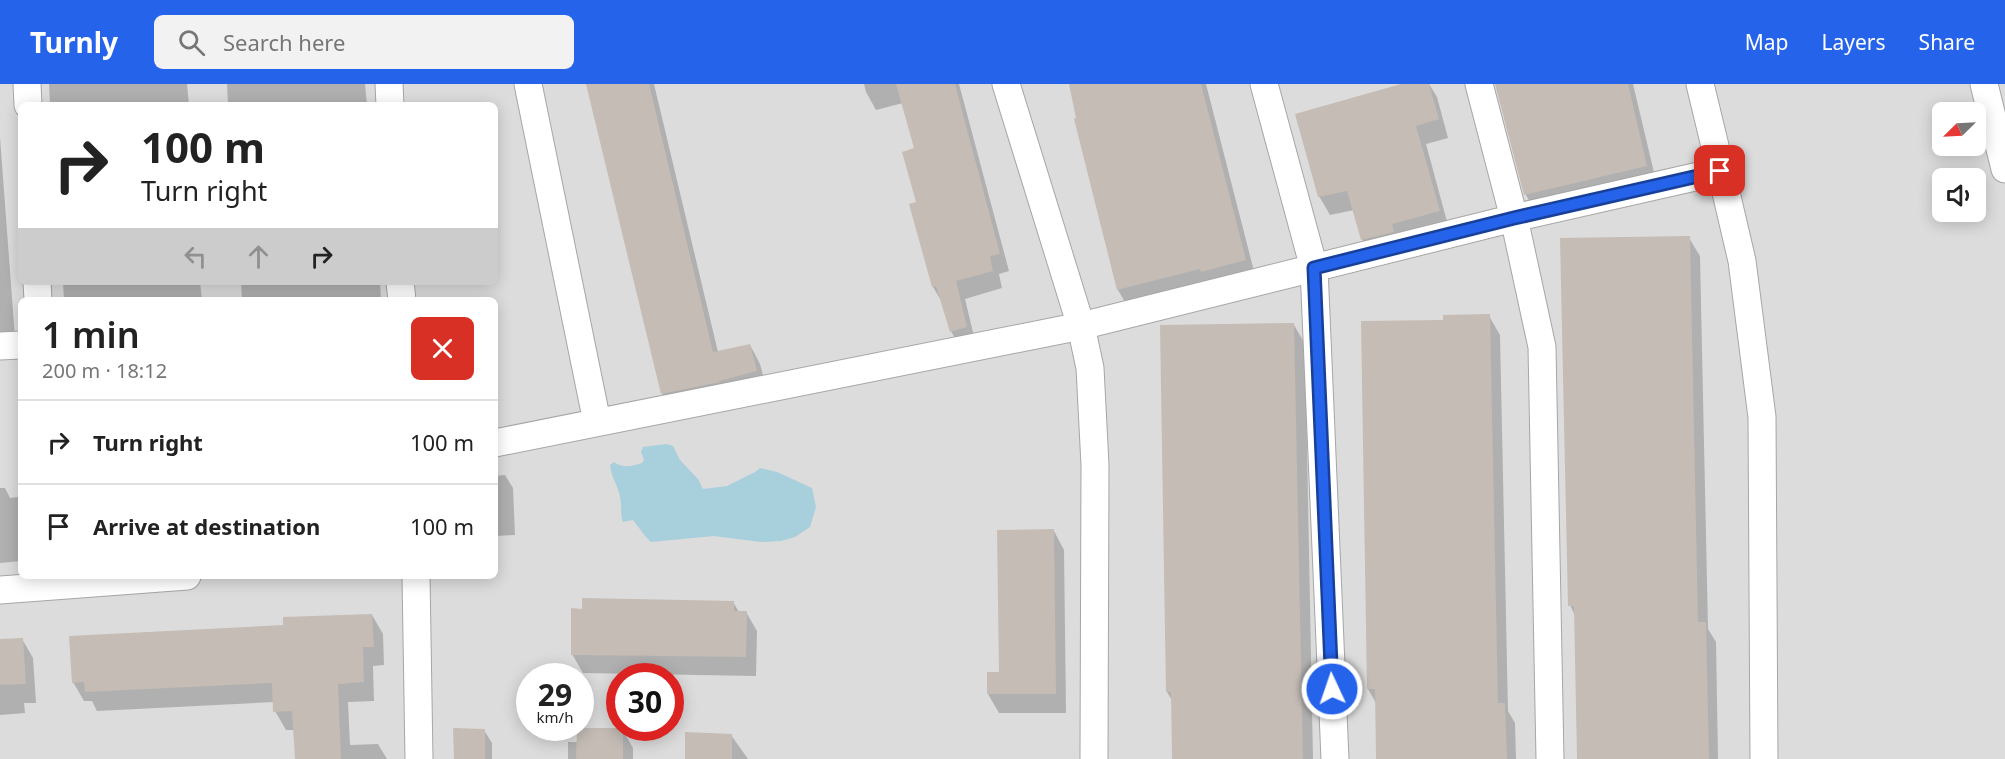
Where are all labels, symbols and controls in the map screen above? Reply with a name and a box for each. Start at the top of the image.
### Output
search box [154,15,574,69]
text: Turnly [30,23,118,61]
icon: search [175,26,208,59]
text: Search here [223,27,345,57]
text: Map [1745,28,1789,56]
text: Layers [1822,28,1886,56]
text: Share [1919,28,1975,56]
north arrow [1932,102,1986,156]
map controls [1932,102,1986,222]
text: 100 m [141,118,265,175]
icon: right [42,126,120,204]
pin [1694,145,1745,196]
icon: arrive [1703,154,1736,187]
button: sound [1932,168,1986,222]
text: Turn right [141,172,267,209]
icon: left [179,240,212,273]
icon: ahead [242,240,275,273]
icon: right [305,240,338,273]
text: 1 min [42,310,140,359]
button: close [411,317,474,380]
text: 200 m · 18:12 [42,357,167,384]
icon: right [42,426,75,459]
text: Turn right [93,427,203,457]
text: 100 m [410,427,474,457]
icon: arrive [42,510,75,543]
text: Arrive at destination [93,511,320,541]
text: 100 m [410,511,474,541]
position arrow [1300,657,1364,721]
speed limit sign: 30 [606,663,684,741]
text: 29 [538,674,572,715]
text: km/h [537,707,573,727]

